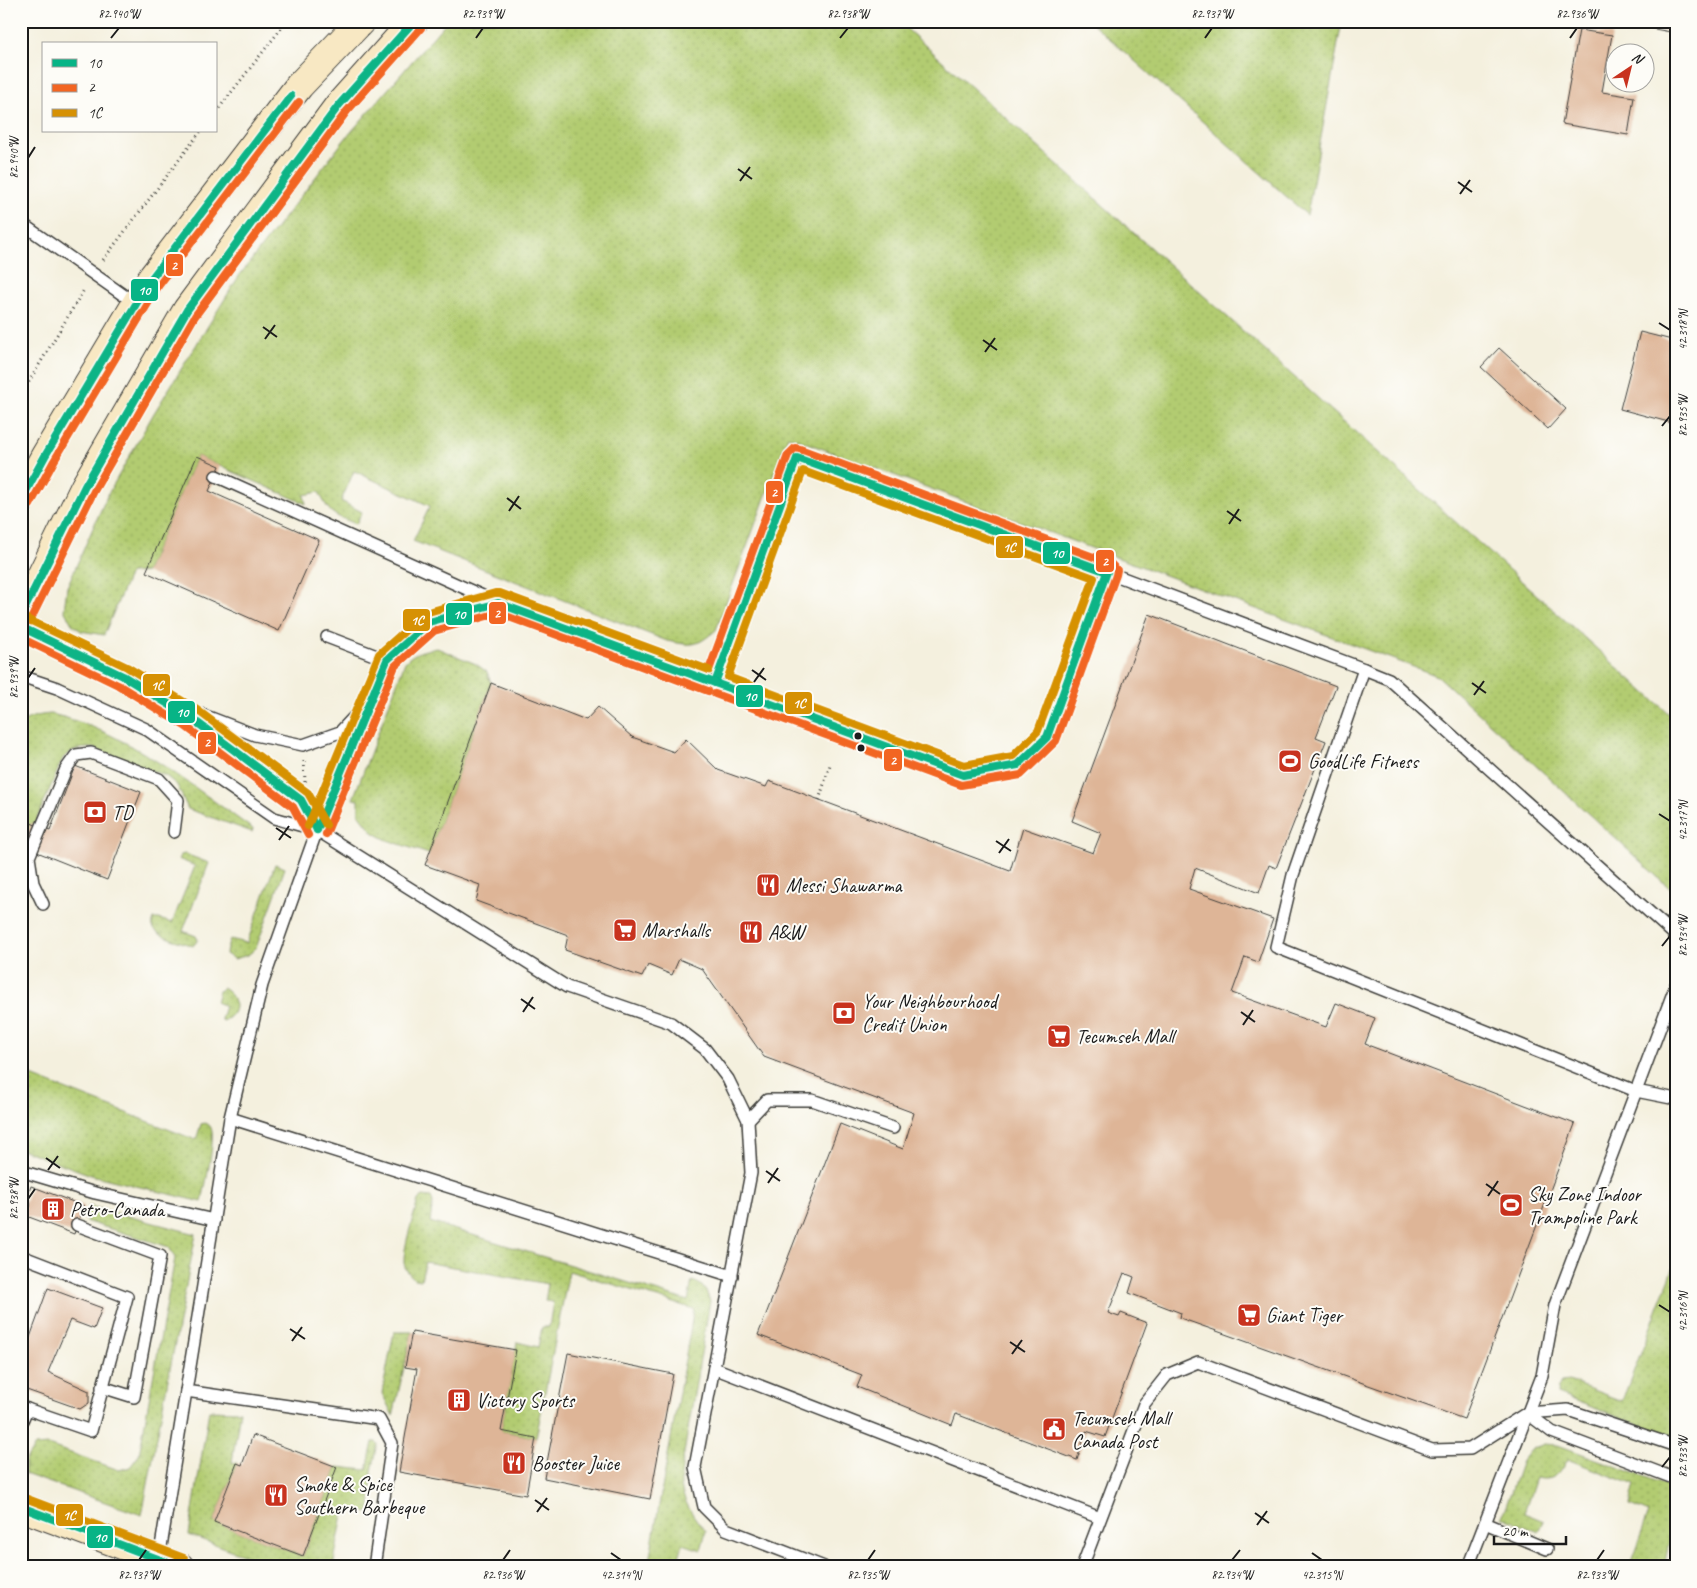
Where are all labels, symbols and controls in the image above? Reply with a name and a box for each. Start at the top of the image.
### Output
text: 82.940°W [98,6,142,22]
text: 82.939°W [462,6,506,22]
text: 82.938°W [827,6,871,22]
text: 82.937°W [1191,6,1235,22]
text: 82.936°W [1556,6,1600,22]
legend [42,42,218,132]
north arrow [1604,42,1654,92]
text: N [1629,48,1648,69]
text: 10 [88,54,103,73]
text: 2 [88,78,96,97]
text: 1C [88,104,104,123]
text: 82.940°W [6,135,22,179]
line badge: 2 [165,253,184,277]
text: 2 [171,257,179,274]
line badge: 10 [130,278,159,302]
text: 10 [138,282,152,299]
text: 42.318°N [1675,308,1691,350]
text: 82.935°W [1675,393,1691,437]
line badge: 2 [765,480,784,504]
text: 2 [771,484,779,501]
line badge: 1C [995,535,1024,559]
text: 1C [1003,539,1018,556]
line badge: 10 [1042,541,1071,565]
text: 10 [1051,545,1065,562]
line badge: 2 [1095,549,1115,573]
text: 2 [1102,553,1110,570]
line badge: 2 [488,601,507,625]
line badge: 10 [445,602,473,626]
text: 2 [494,605,502,622]
text: 10 [453,606,467,623]
line badge: 1C [402,608,431,632]
text: 1C [411,612,426,629]
text: 82.939°W [6,655,22,699]
line badge: 1C [142,673,171,697]
text: 1C [151,677,166,694]
line badge: 10 [735,684,764,708]
text: 10 [744,688,758,705]
line badge: 1C [784,691,813,715]
text: 1C [793,695,808,712]
line badge: 10 [167,700,196,724]
text: 10 [176,704,190,721]
line badge: 2 [197,731,217,755]
unlabelled marker [853,731,863,741]
text: 2 [204,734,212,751]
unlabelled marker [856,743,866,753]
line badge: 2 [883,748,903,772]
sports icon: GoodLife Fitness [1277,748,1303,774]
place label: GoodLife Fitness [1308,749,1420,774]
text: 2 [890,752,898,769]
bank icon: TD [82,799,108,825]
text: 42.317°N [1675,799,1691,841]
place label: TD [112,800,134,825]
restaurant icon: Messi Shawarma [755,872,781,898]
place label: Messi Shawarma [786,873,904,898]
text: 82.934°W [1675,913,1691,957]
supermarket icon: Marshalls [612,917,638,943]
place label: Marshalls [642,918,712,943]
restaurant icon: A&W [738,919,764,945]
place label: A&W [768,920,807,945]
place label: Your Neighbourhood Credit Union [862,989,1000,1037]
bank icon: Your Neighbourhood Credit Union [831,1000,857,1026]
supermarket icon: Tecumseh Mall [1046,1023,1072,1049]
place label: Tecumseh Mall [1076,1024,1178,1049]
text: 82.938°W [6,1176,22,1220]
place label: Sky Zone Indoor Trampoline Park [1528,1182,1642,1230]
sports icon: Sky Zone Indoor Trampoline Park [1498,1192,1524,1218]
building icon: Petro-Canada [40,1196,66,1222]
place label: Petro-Canada [70,1197,166,1222]
text: 42.316°N [1675,1290,1691,1332]
supermarket icon: Giant Tiger [1236,1302,1262,1328]
place label: Giant Tiger [1266,1303,1344,1328]
building icon: Victory Sports [446,1387,472,1413]
place label: Victory Sports [476,1388,576,1413]
place label: Tecumseh Mall Canada Post [1072,1406,1174,1454]
public building icon: Tecumseh Mall Canada Post [1041,1416,1067,1442]
text: 82.933°W [1675,1434,1691,1478]
restaurant icon: Booster Juice [501,1450,527,1476]
place label: Booster Juice [532,1451,620,1476]
place label: Smoke & Spice Southern Barbeque [294,1472,426,1520]
restaurant icon: Smoke & Spice Southern Barbeque [263,1482,289,1508]
line badge: 1C [55,1503,84,1527]
text: 1C [63,1507,78,1524]
scale bar [1494,1513,1567,1545]
text: 20 m [1502,1522,1529,1541]
line badge: 10 [86,1525,114,1549]
text: 10 [94,1529,108,1546]
text: 82.937°W [118,1567,162,1583]
text: 82.936°W [482,1567,526,1583]
text: 42.314°N [601,1567,643,1583]
text: 82.935°W [847,1567,891,1583]
text: 82.934°W [1211,1567,1255,1583]
text: 42.315°N [1302,1567,1344,1583]
text: 82.933°W [1576,1567,1620,1583]

